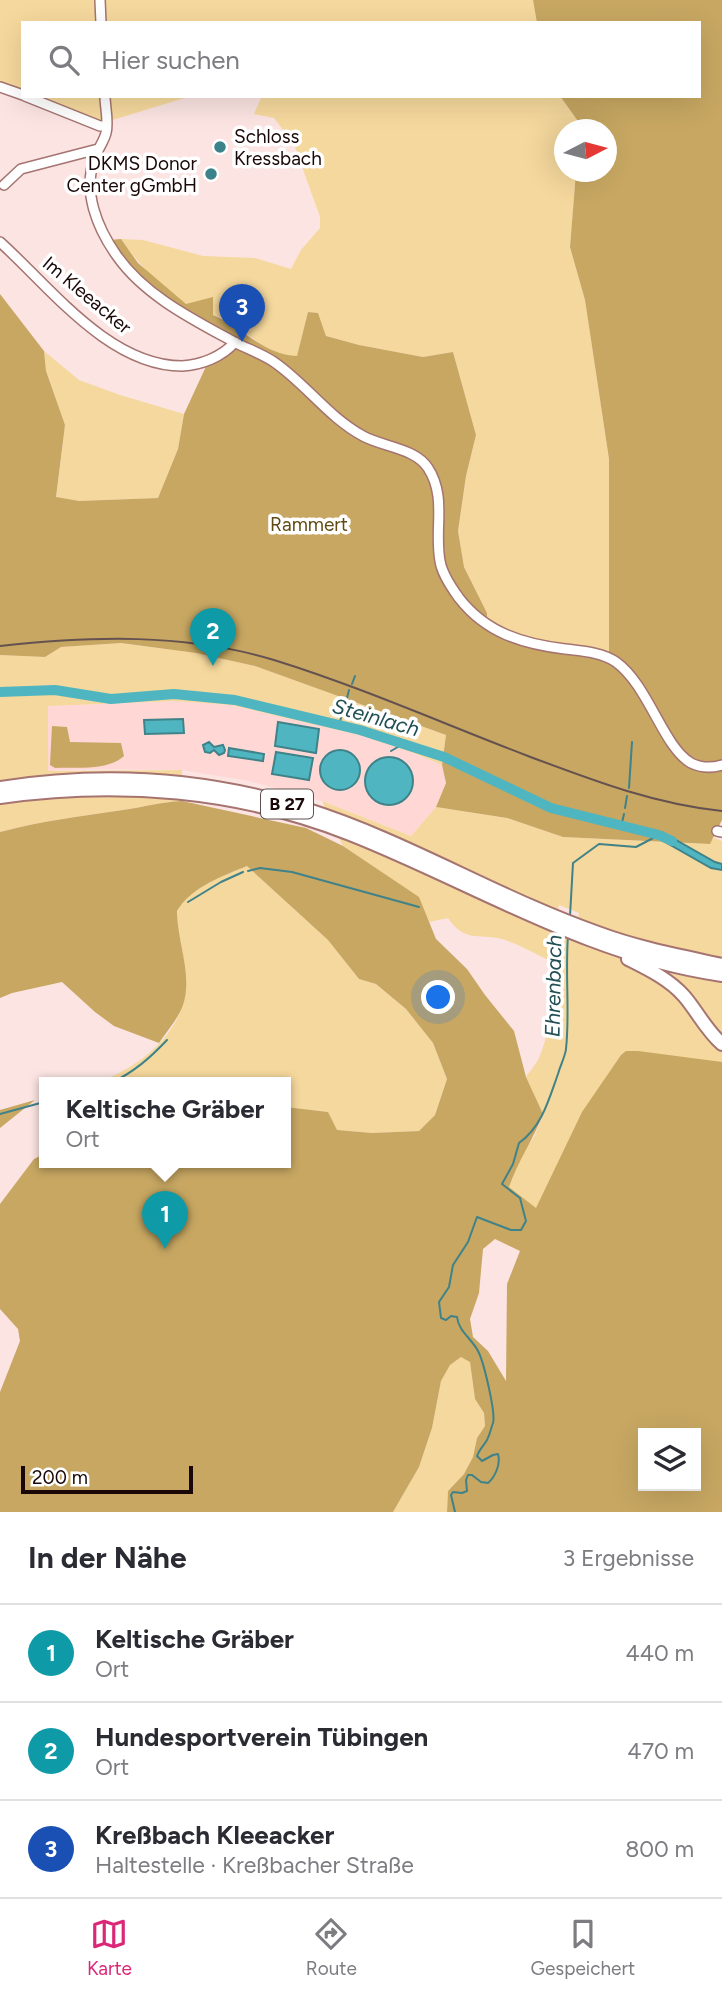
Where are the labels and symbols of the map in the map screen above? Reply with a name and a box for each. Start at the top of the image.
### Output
north arrow [554,119,617,182]
place label: Schloss Kressbach [234,125,322,170]
marker: Schloss Kressbach [212,139,228,155]
place label: DKMS Donor Center gGmbH [67,152,198,197]
marker: DKMS Donor Center gGmbH [203,166,219,182]
street label: Im Kleeacker [38,251,136,339]
pin: 3 [219,284,265,342]
park label: Rammert [270,513,348,536]
pin: 2 [190,608,236,666]
water label: Steinlach [330,693,423,741]
road number: B 27 [261,790,313,818]
water label: Ehrenbach [540,934,566,1037]
your location [421,980,455,1014]
pin: 1 [142,1191,188,1249]
scale bar [21,1463,192,1495]

